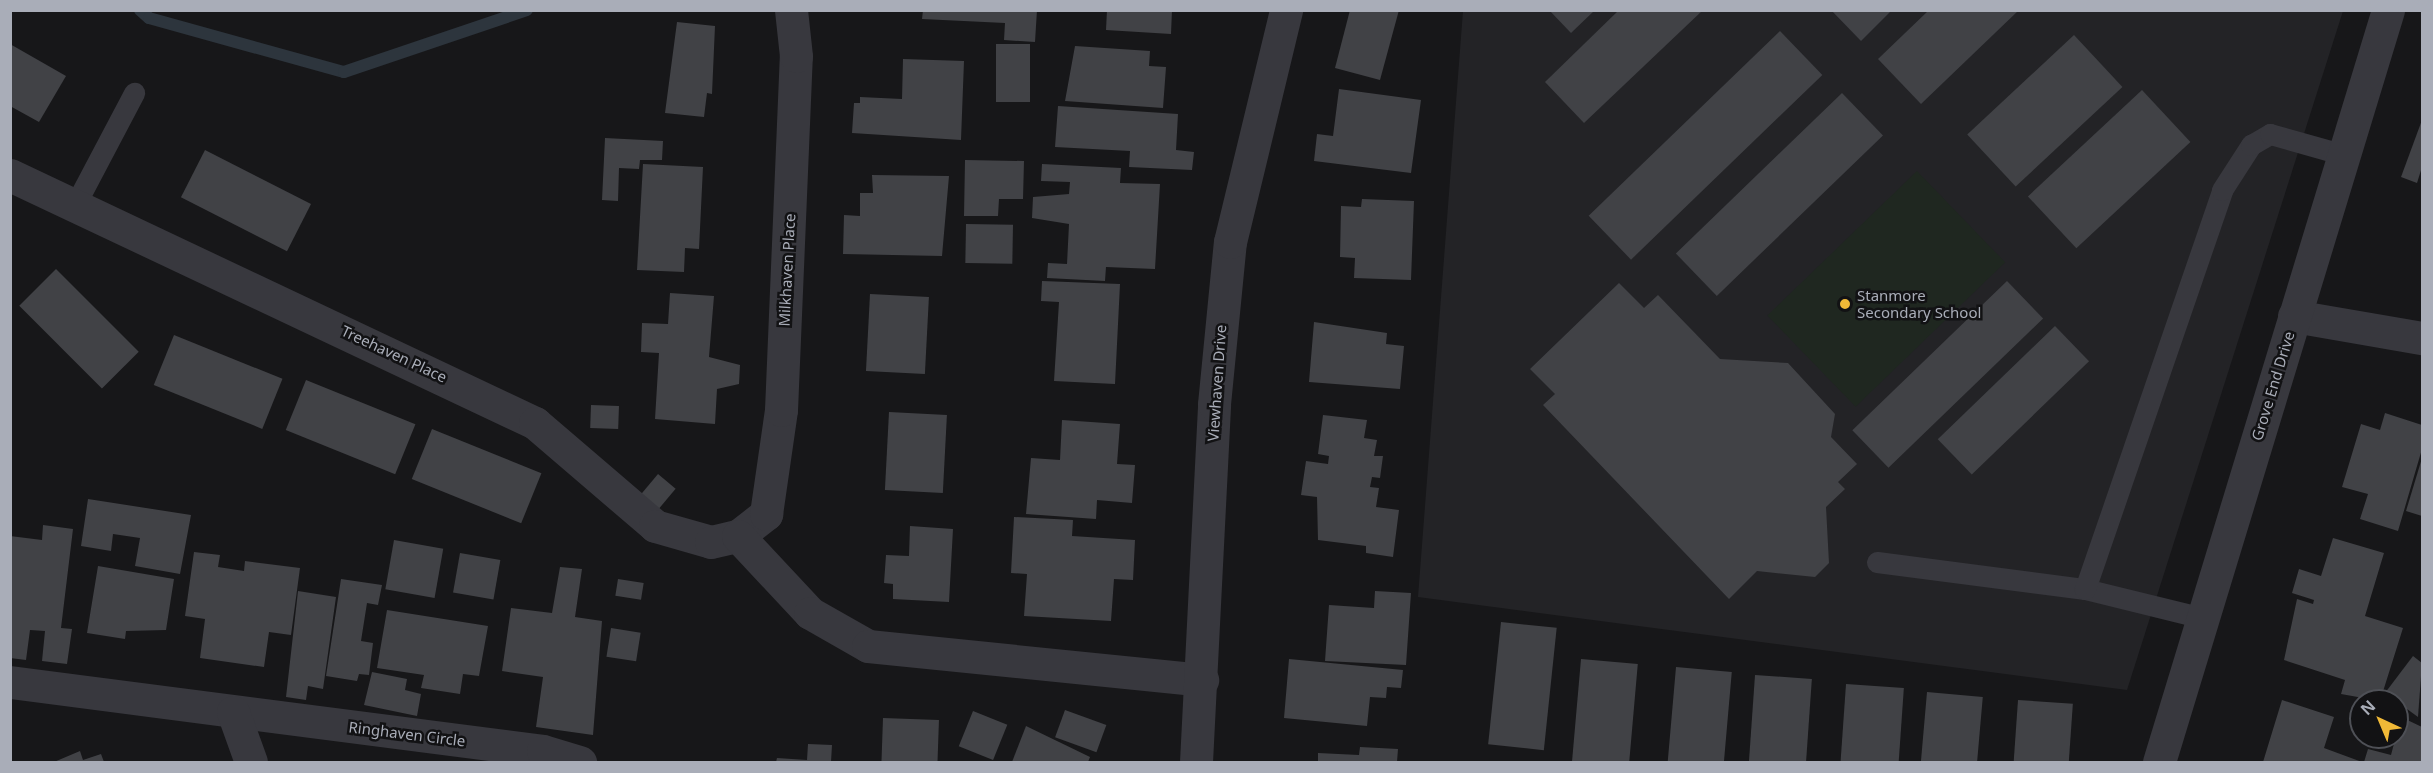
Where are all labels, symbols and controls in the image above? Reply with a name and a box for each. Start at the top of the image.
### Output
street label: Milkhaven Place [775,213,799,327]
place label: Stanmore Secondary School [1857,286,1981,321]
marker: Stanmore Secondary School [1838,297,1852,311]
street label: Treehaven Place [338,322,450,386]
street label: Viewhaven Drive [1204,324,1230,442]
street label: Grove End Drive [2248,329,2298,443]
north arrow [2349,689,2409,749]
text: N [2356,695,2380,720]
street label: Ringhaven Circle [348,718,466,750]

